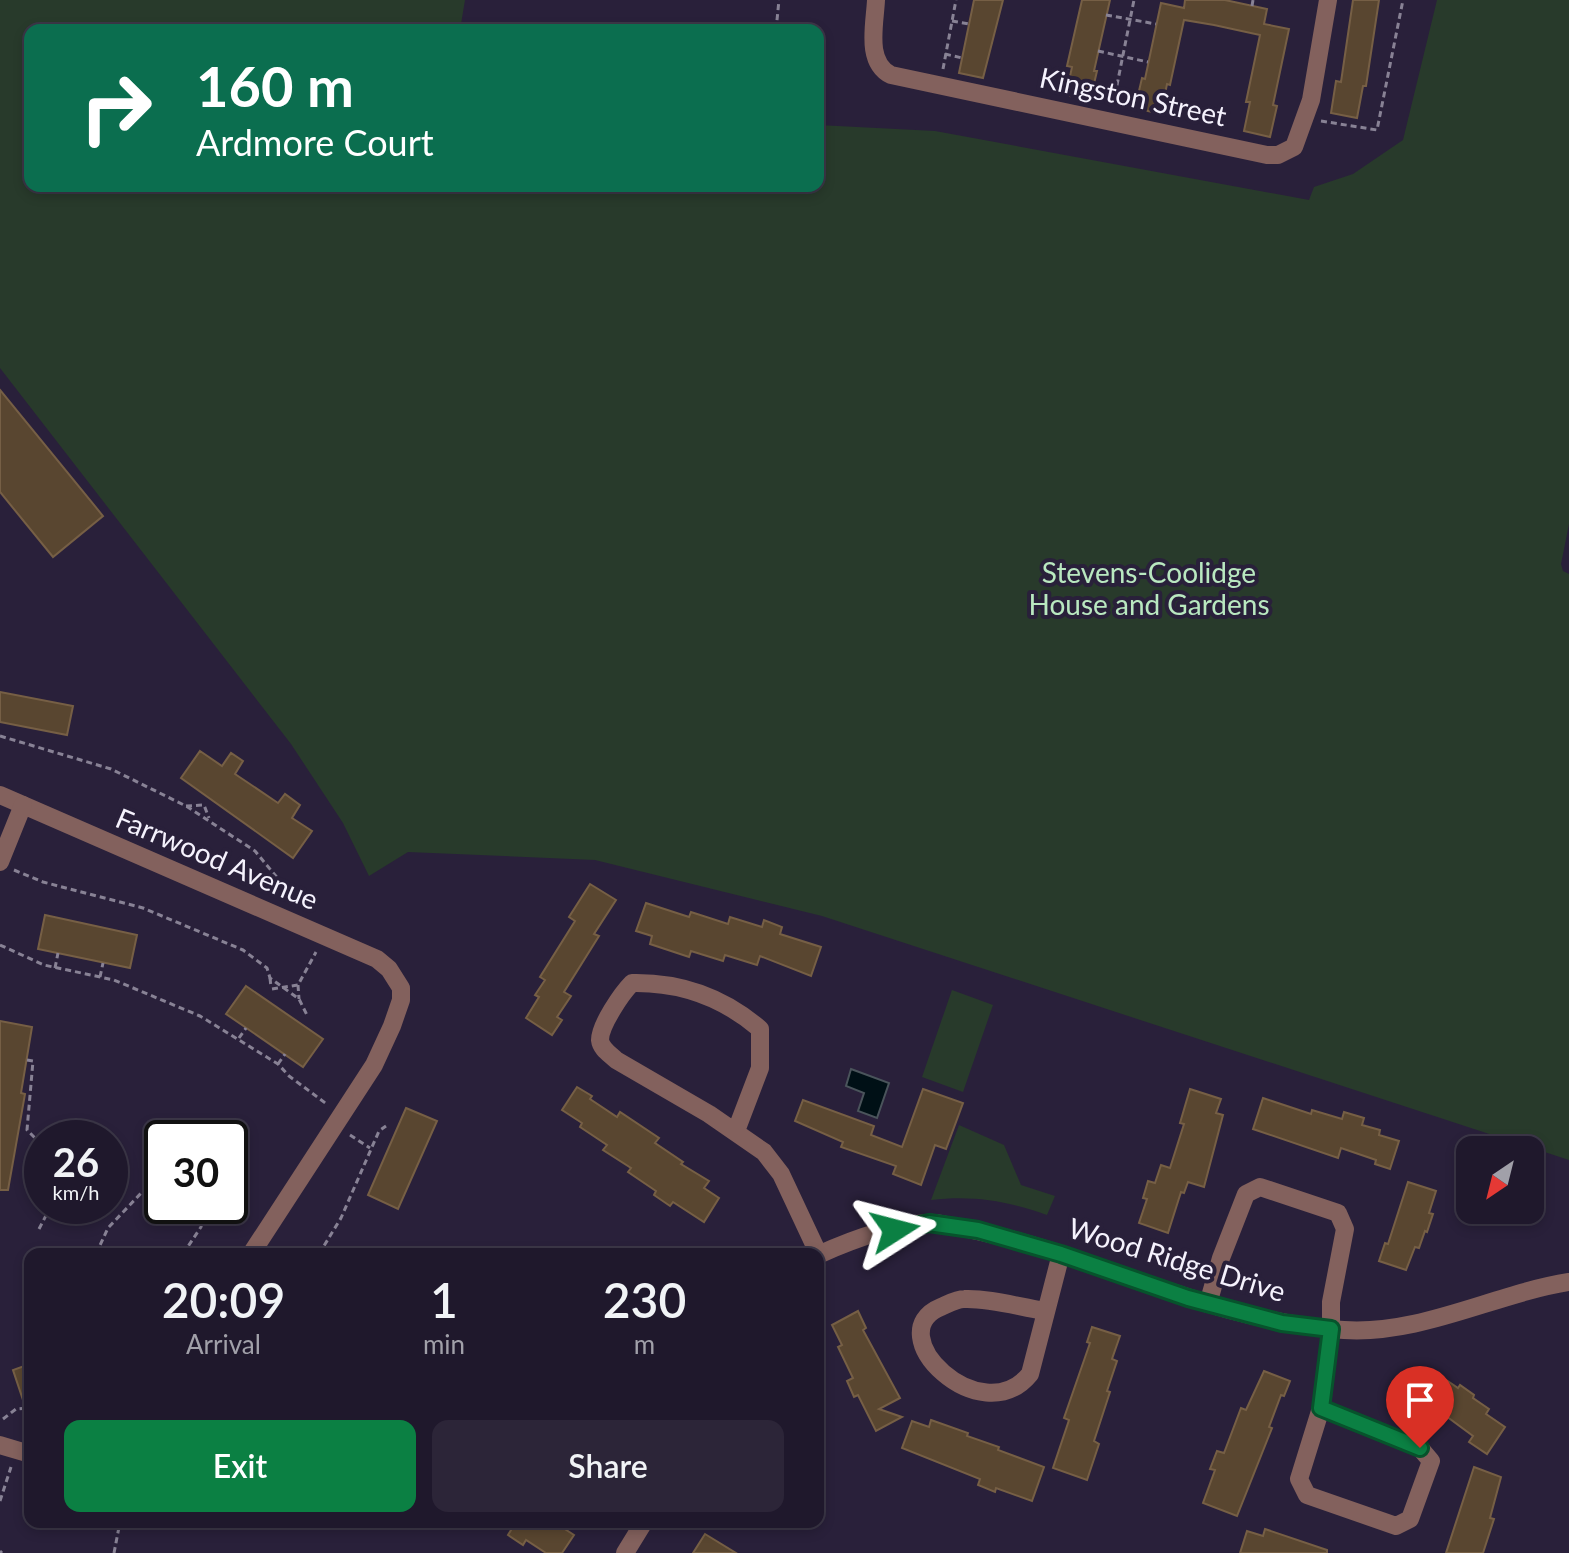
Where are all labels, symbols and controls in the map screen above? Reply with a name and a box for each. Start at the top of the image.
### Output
text: 160 m [196,52,354,119]
icon: right [64,56,168,160]
street label: Kingston Street [1037,60,1230,132]
text: Ardmore Court [196,120,434,164]
park label: Stevens-Coolidge House and Gardens [1028,555,1270,621]
street label: Farrwood Avenue [111,800,324,916]
speed limit sign: 30 [144,1120,248,1224]
north arrow [1456,1136,1544,1224]
map controls [1456,1136,1544,1224]
text: 26 [53,1138,99,1186]
text: km/h [53,1180,99,1204]
position arrow [853,1188,937,1272]
street label: Wood Ridge Drive [1065,1210,1290,1308]
text: 20:09 [162,1271,285,1328]
text: 1 [430,1271,458,1328]
text: 230 [603,1271,686,1328]
text: Arrival [186,1328,261,1360]
text: min [423,1328,465,1360]
text: m [634,1328,655,1360]
pin [1386,1366,1454,1448]
icon: arrive [1398,1378,1442,1422]
button: Exit [64,1420,416,1512]
button: Share [432,1420,784,1512]

